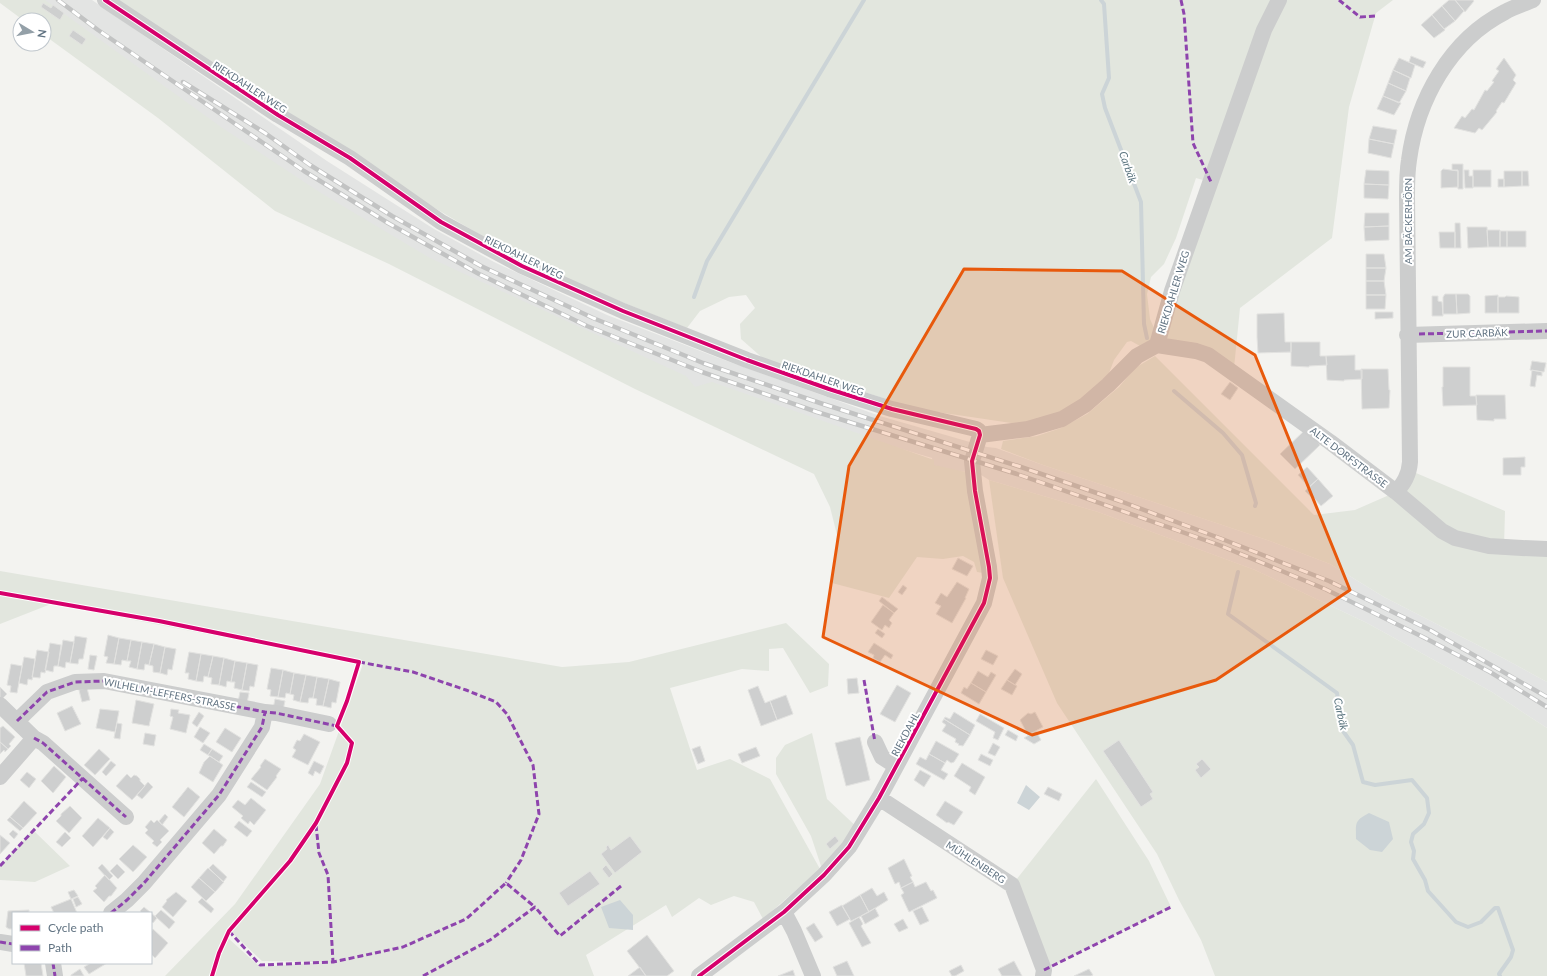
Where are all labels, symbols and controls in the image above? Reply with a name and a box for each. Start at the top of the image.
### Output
north arrow [12,12,52,52]
text: N [35,29,49,39]
street label: RIEKDAHLER WEG [211,59,289,115]
water label: Carbäk [1117,149,1140,185]
street label: AM BÄCKERHÖRN [1402,178,1414,264]
street label: RIEKDAHLER WEG [483,233,565,281]
street label: RIEKDAHLER WEG [1155,249,1191,335]
street label: ZUR CARBÄK [1446,326,1508,340]
street label: RIEKDAHLER WEG [780,358,866,398]
street label: ALTE DORFSTRASSE [1308,424,1390,490]
street label: WILHELM-LEFFERS-STRASSE [103,675,237,713]
water label: Carbäk [1332,696,1351,732]
street label: RIEKDAHL [888,710,922,758]
street label: MÜHLENBERG [944,838,1008,886]
legend [12,912,152,964]
text: Cycle path [48,920,103,935]
text: Path [48,940,72,955]

